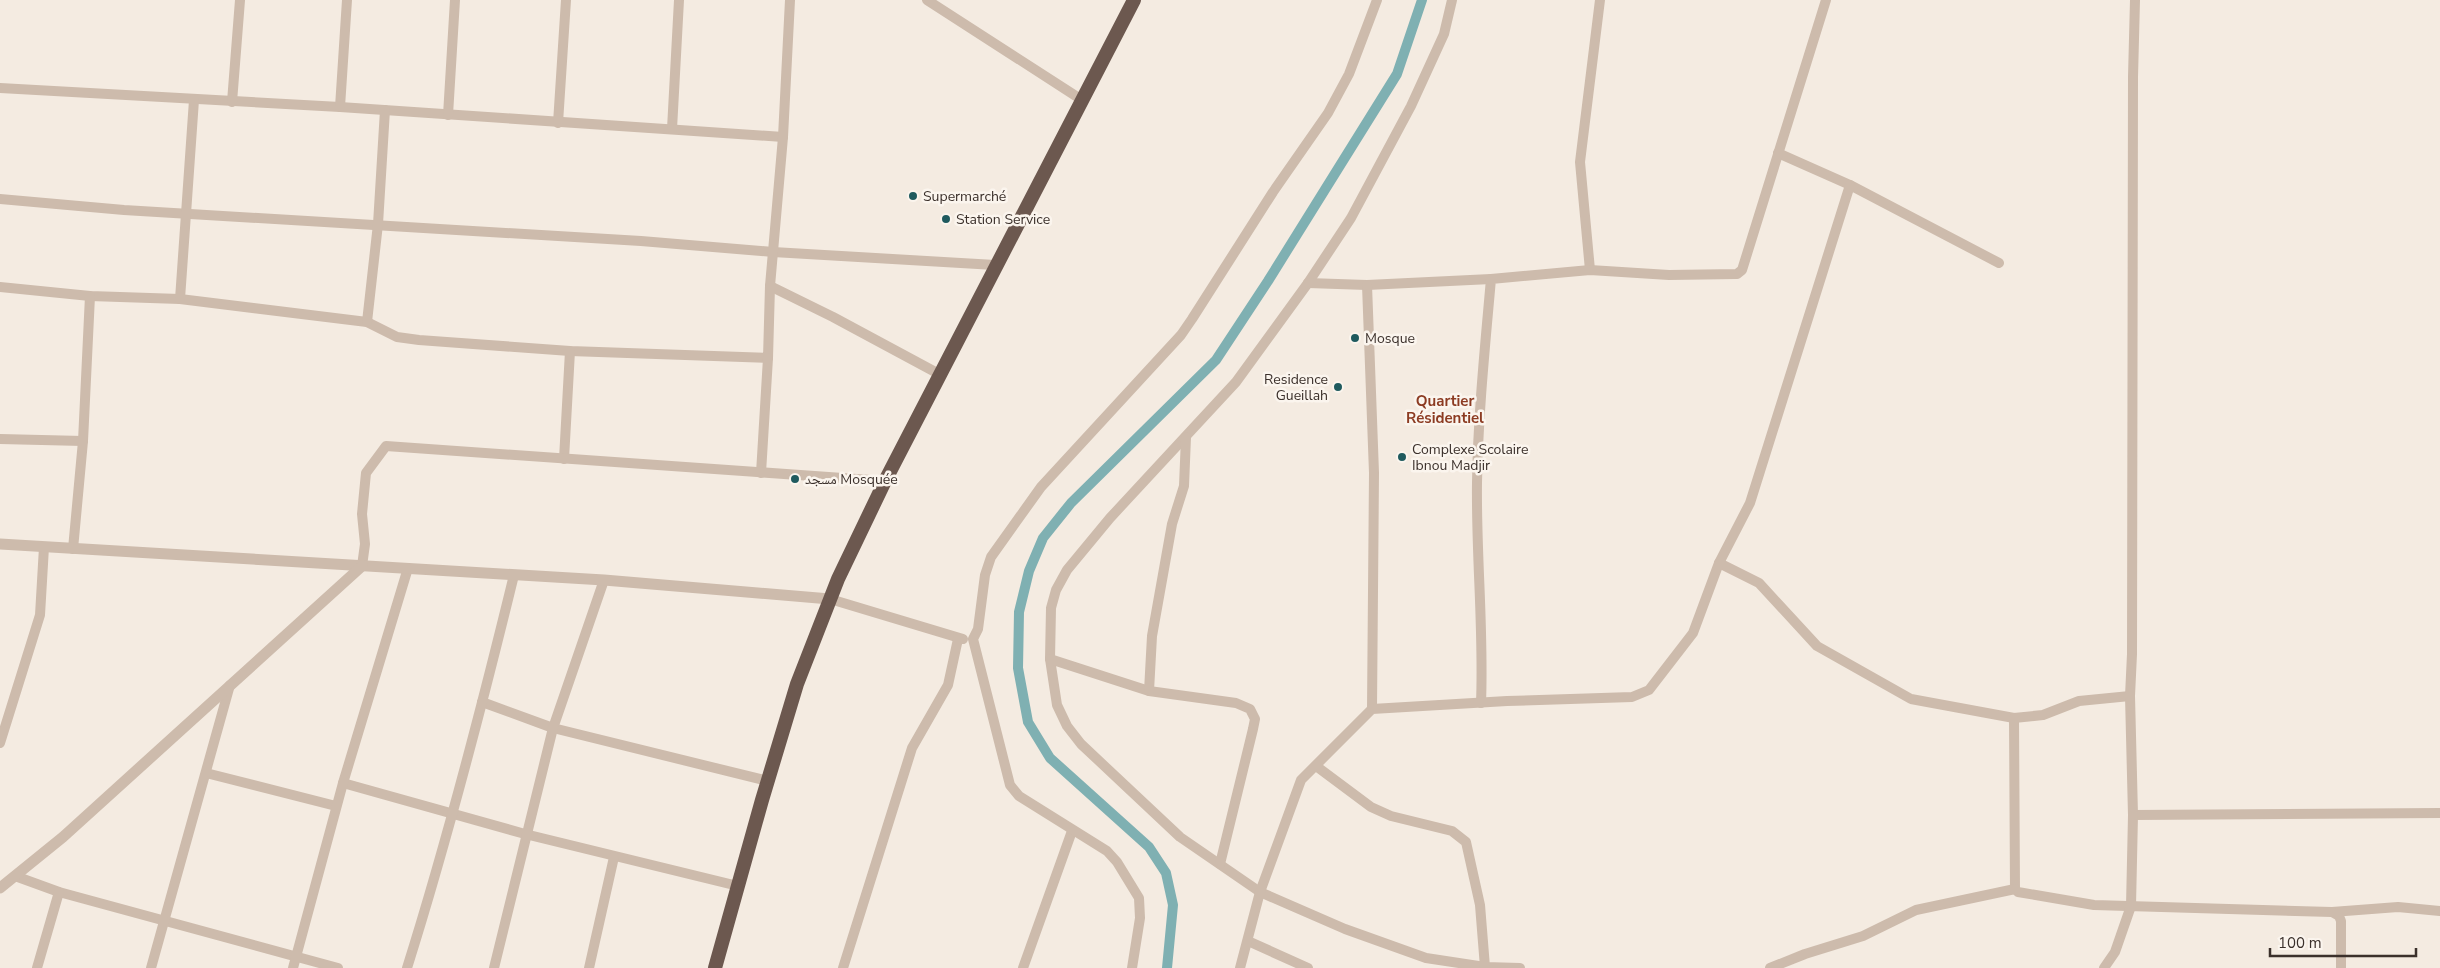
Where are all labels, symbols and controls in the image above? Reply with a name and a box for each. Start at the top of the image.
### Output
place label: Supermarché [923,187,1006,206]
marker: Supermarché [907,190,919,202]
place label: Station Service [956,210,1050,229]
marker: Station Service [940,213,952,225]
place label: Mosque [1365,329,1415,348]
marker: Mosque [1349,332,1361,344]
place label: Residence Gueillah [1264,370,1328,405]
marker: Residence Gueillah [1332,381,1344,393]
district label: Quartier Résidentiel [1406,391,1484,428]
place label: Complexe Scolaire Ibnou Madjir [1412,440,1528,475]
marker: Complexe Scolaire Ibnou Madjir [1396,451,1408,463]
place label: مسجد Mosquée [805,470,898,489]
marker: مسجد Mosquée [789,473,801,485]
scale bar [2270,926,2416,958]
text: 100 m [2278,933,2322,953]

